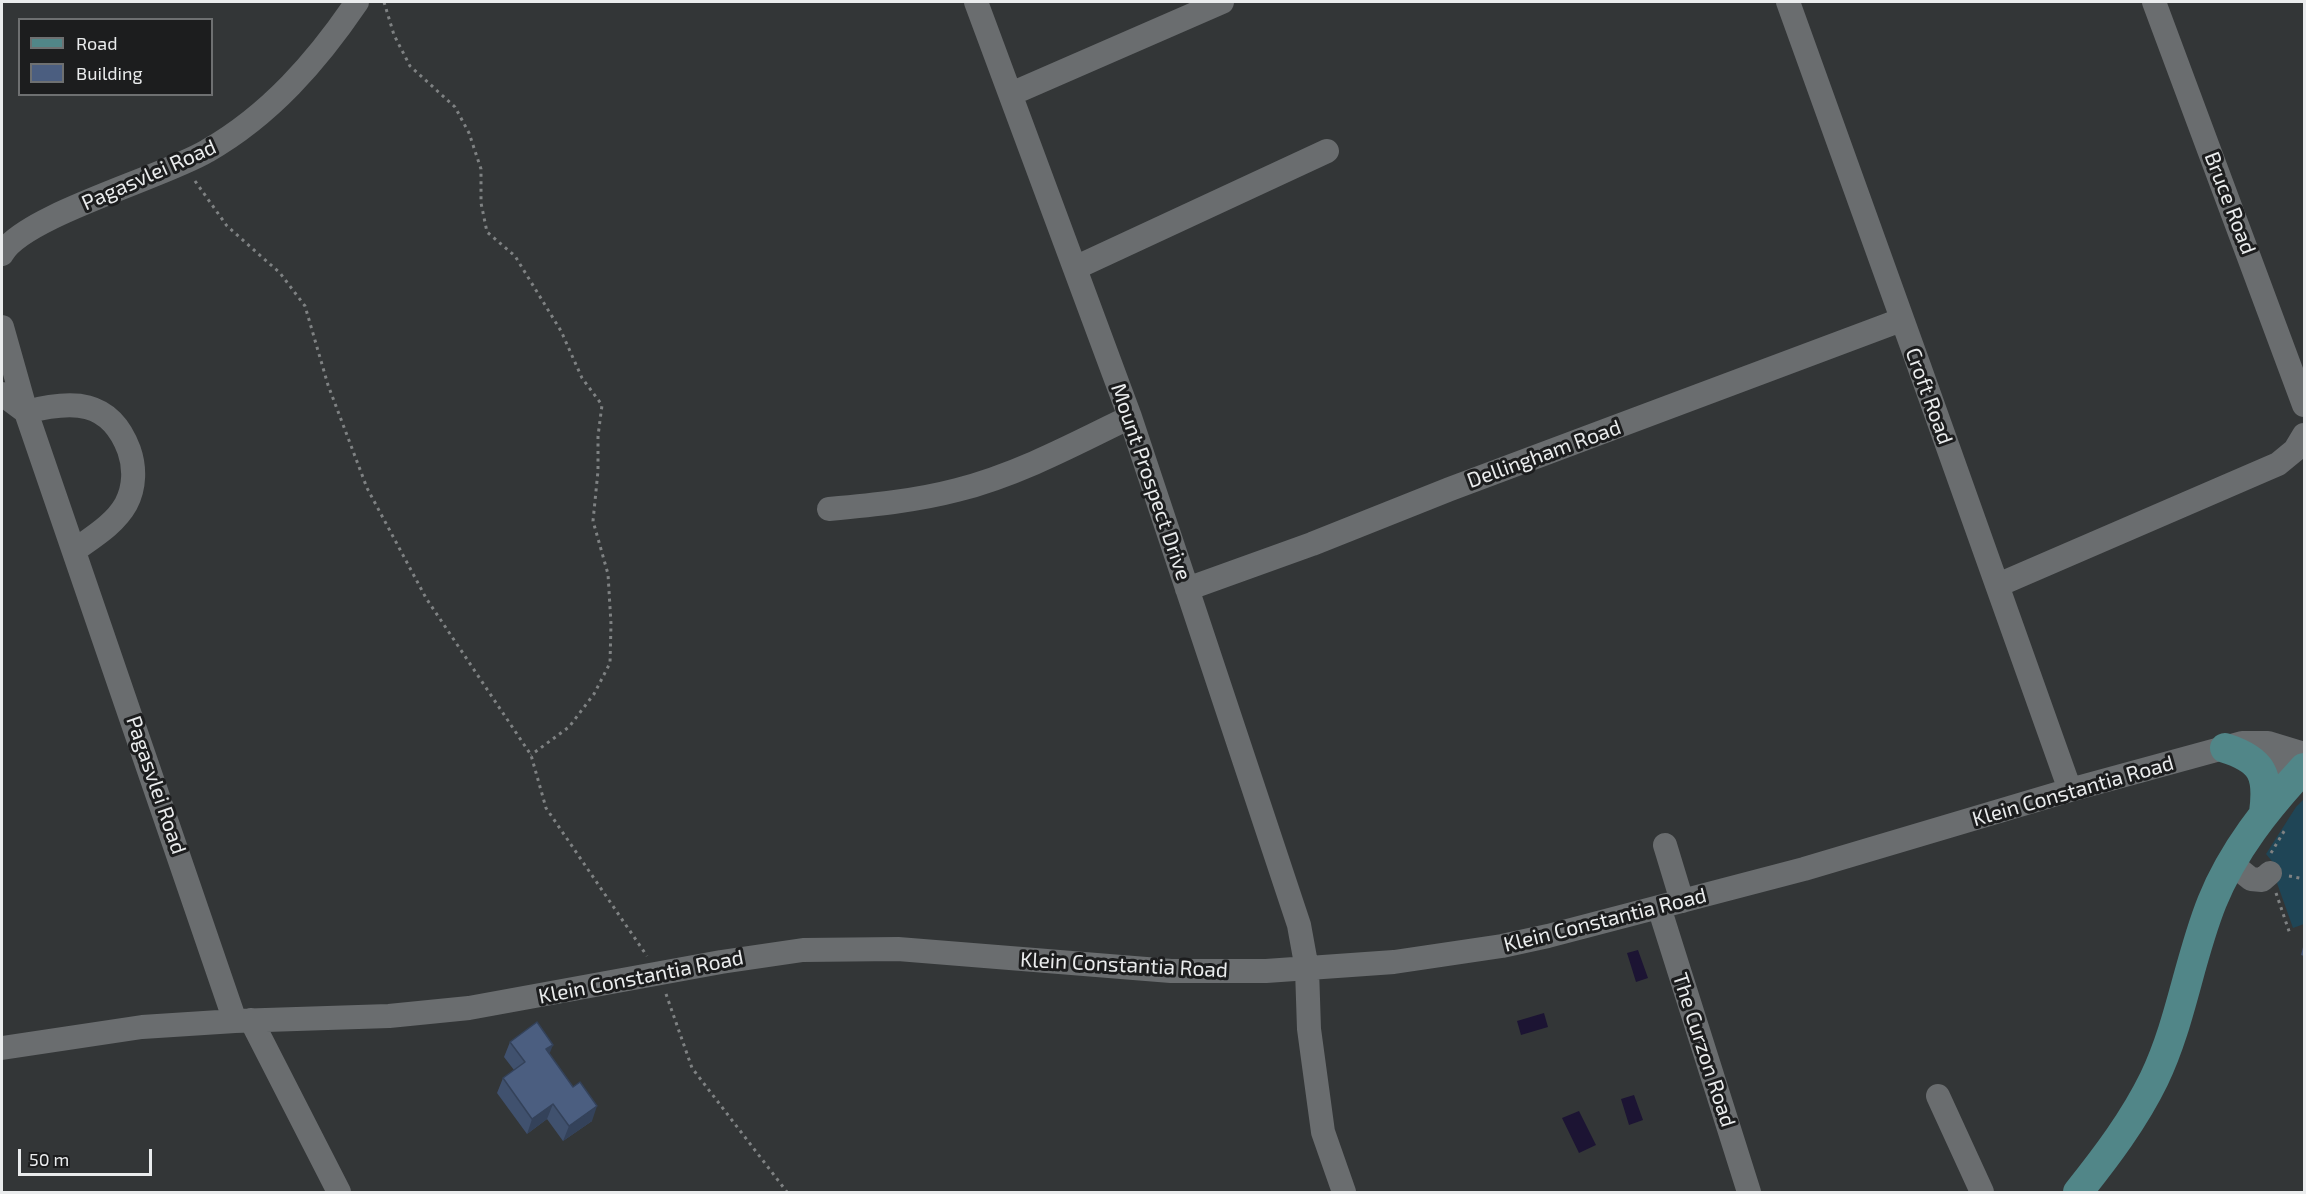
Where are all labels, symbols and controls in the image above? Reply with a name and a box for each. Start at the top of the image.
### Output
legend [18,18,213,96]
text: Road [76,32,117,54]
text: Building [76,62,143,84]
street label: Pagasvlei Road [78,134,220,216]
street label: Bruce Road [2199,148,2261,258]
street label: Croft Road [1900,344,1958,448]
street label: Mount Prospect Drive [1105,380,1197,584]
street label: Dellingham Road [1464,414,1624,494]
street label: Pagasvlei Road [121,713,191,857]
street label: Klein Constantia Road [1969,750,2177,832]
street label: Klein Constantia Road [1501,883,1709,957]
street label: Klein Constantia Road [536,945,746,1009]
street label: Klein Constantia Road [1019,947,1229,983]
street label: The Curzon Road [1667,970,1741,1130]
scale bar [21,1137,154,1175]
text: 50 m [29,1148,69,1170]

